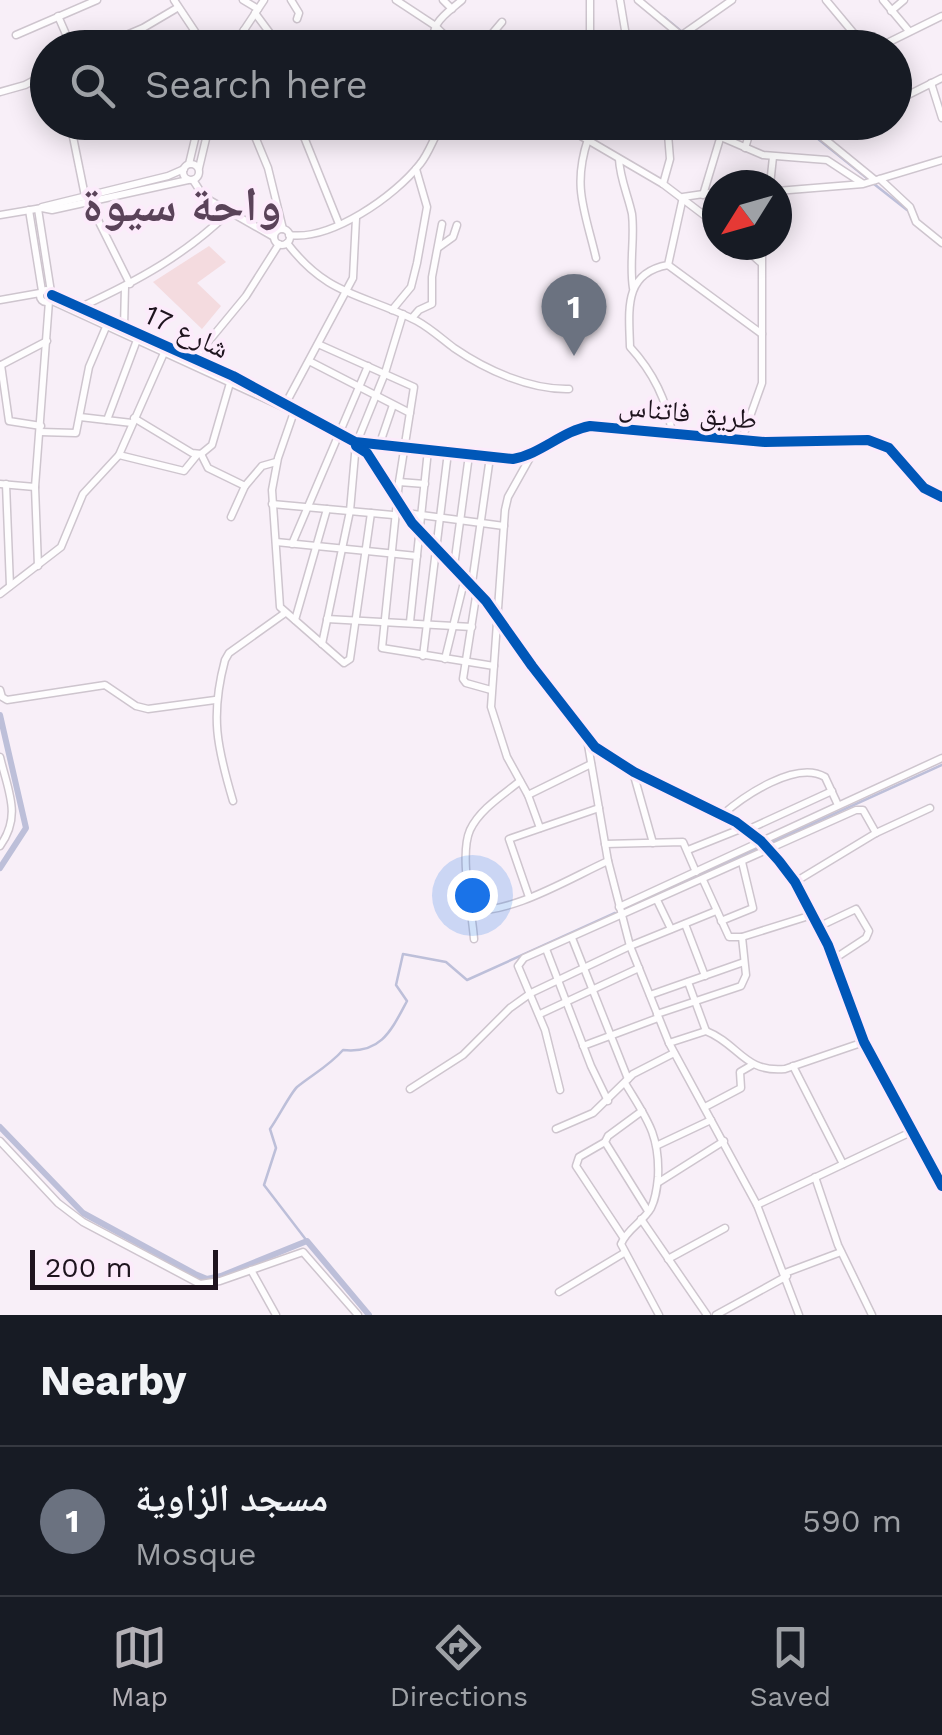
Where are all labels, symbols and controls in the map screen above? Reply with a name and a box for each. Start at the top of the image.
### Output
search box [30,30,912,140]
icon: search [65,58,120,113]
text: Search here [145,63,368,107]
north arrow [702,170,792,260]
district label: واحة سيوة [82,176,282,233]
pin: 1 [542,274,606,356]
street label: شارع 17 [139,298,234,366]
street label: طريق فاتناس [617,389,759,437]
your location [447,870,498,921]
scale bar [30,1245,218,1290]
text: 200 m [45,1251,132,1284]
text: Nearby [40,1356,187,1405]
text: مسجد الزاوية [135,1476,328,1520]
text: 1 [66,1502,79,1540]
text: 590 m [802,1502,902,1540]
text: Mosque [135,1535,256,1573]
tab: Map [111,1620,168,1713]
tab: Directions [390,1620,528,1713]
tab: Saved [750,1620,831,1713]

